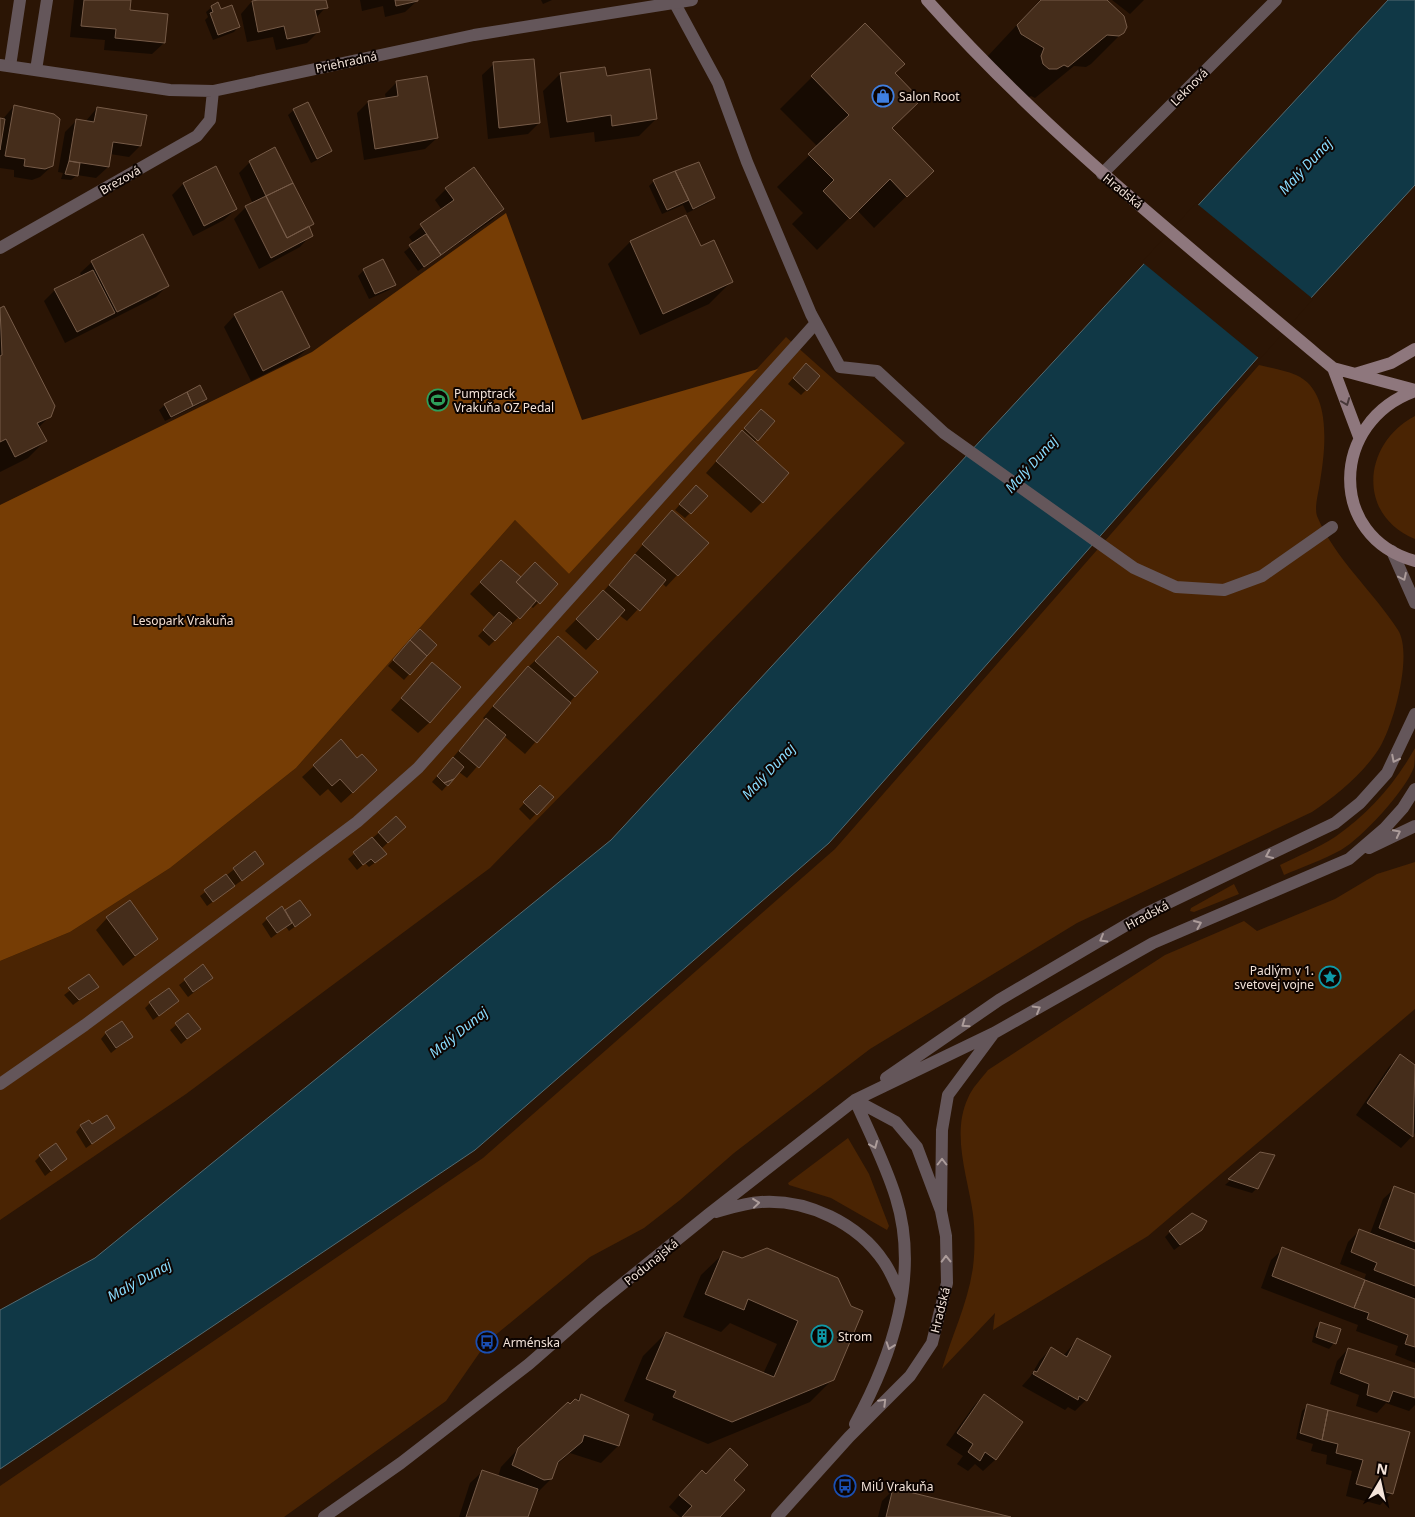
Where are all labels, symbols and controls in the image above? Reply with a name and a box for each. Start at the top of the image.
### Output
street label: Priehradná [314,47,378,77]
street label: Leknová [1166,64,1212,110]
shop icon: Salon Root [871,84,895,108]
place label: Salon Root [899,88,960,105]
water label: Malý Dunaj [1274,133,1336,198]
street label: Brezová [96,161,144,199]
street label: Hradská [1100,170,1146,212]
place label: Pumptrack Vrakuňa OZ Pedal [454,385,554,416]
sports icon: Pumptrack Vrakuňa OZ Pedal [426,388,450,412]
one-way arrow [1340,398,1350,406]
water label: Malý Dunaj [1000,431,1062,497]
one-way arrow [1396,572,1407,581]
park label: Lesopark Vrakuňa [132,612,234,629]
water label: Malý Dunaj [737,738,799,803]
one-way arrow [1391,753,1401,762]
one-way arrow [1392,829,1401,839]
one-way arrow [1265,849,1274,860]
street label: Hradská [1122,897,1172,933]
one-way arrow [1193,920,1202,931]
one-way arrow [1100,932,1109,942]
place label: Padlým v 1. svetovej vojne [1234,962,1314,993]
place icon: Padlým v 1. svetovej vojne [1318,965,1342,989]
water label: Malý Dunaj [425,1002,492,1062]
one-way arrow [1031,1006,1040,1016]
one-way arrow [961,1018,971,1027]
one-way arrow [868,1140,879,1149]
one-way arrow [937,1158,947,1166]
one-way arrow [752,1198,760,1209]
street label: Podunajská [620,1235,682,1289]
water label: Malý Dunaj [104,1254,175,1305]
one-way arrow [941,1255,952,1263]
street label: Hradská [926,1285,954,1335]
building icon: Strom [810,1324,834,1348]
place label: Strom [838,1328,872,1345]
bus stop icon: Arménska [475,1330,499,1354]
place label: Arménska [503,1334,560,1351]
one-way arrow [886,1341,896,1350]
one-way arrow [877,1399,886,1408]
north arrow [1355,1457,1405,1507]
text: N [1375,1458,1389,1479]
bus stop icon: MiÚ Vrakuňa [833,1474,857,1498]
place label: MiÚ Vrakuňa [861,1478,933,1495]

